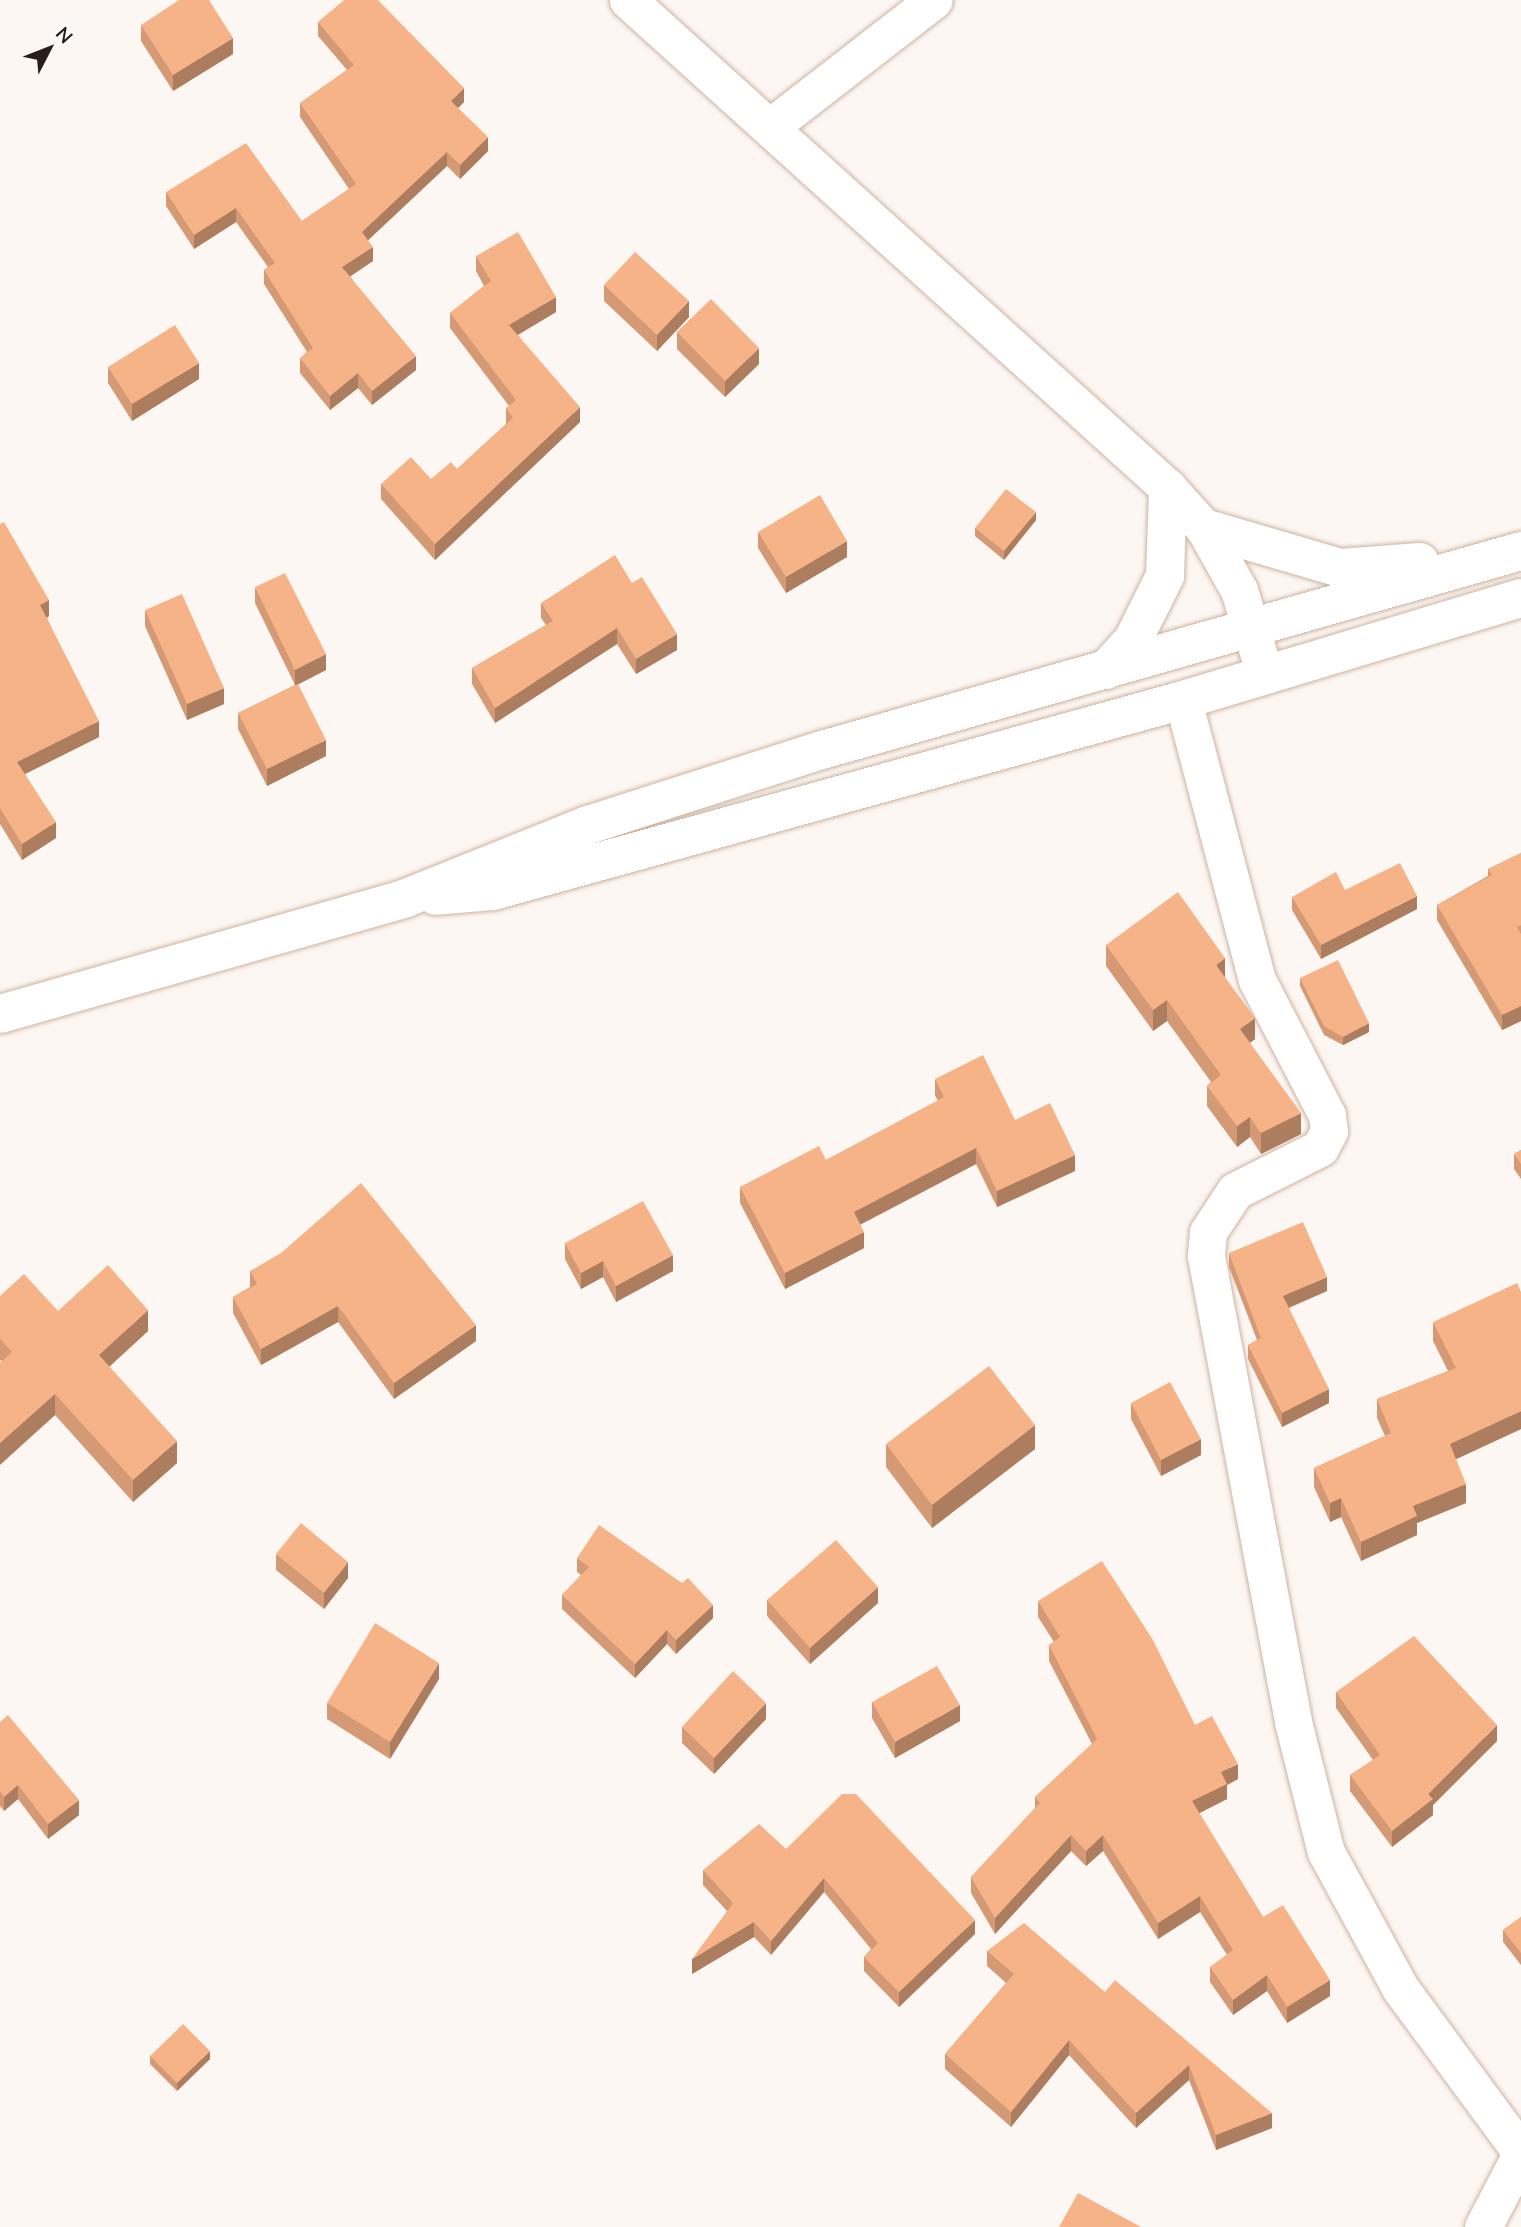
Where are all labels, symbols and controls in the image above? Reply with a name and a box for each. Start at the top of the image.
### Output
north arrow [14,14,84,84]
text: N [51,22,78,48]

